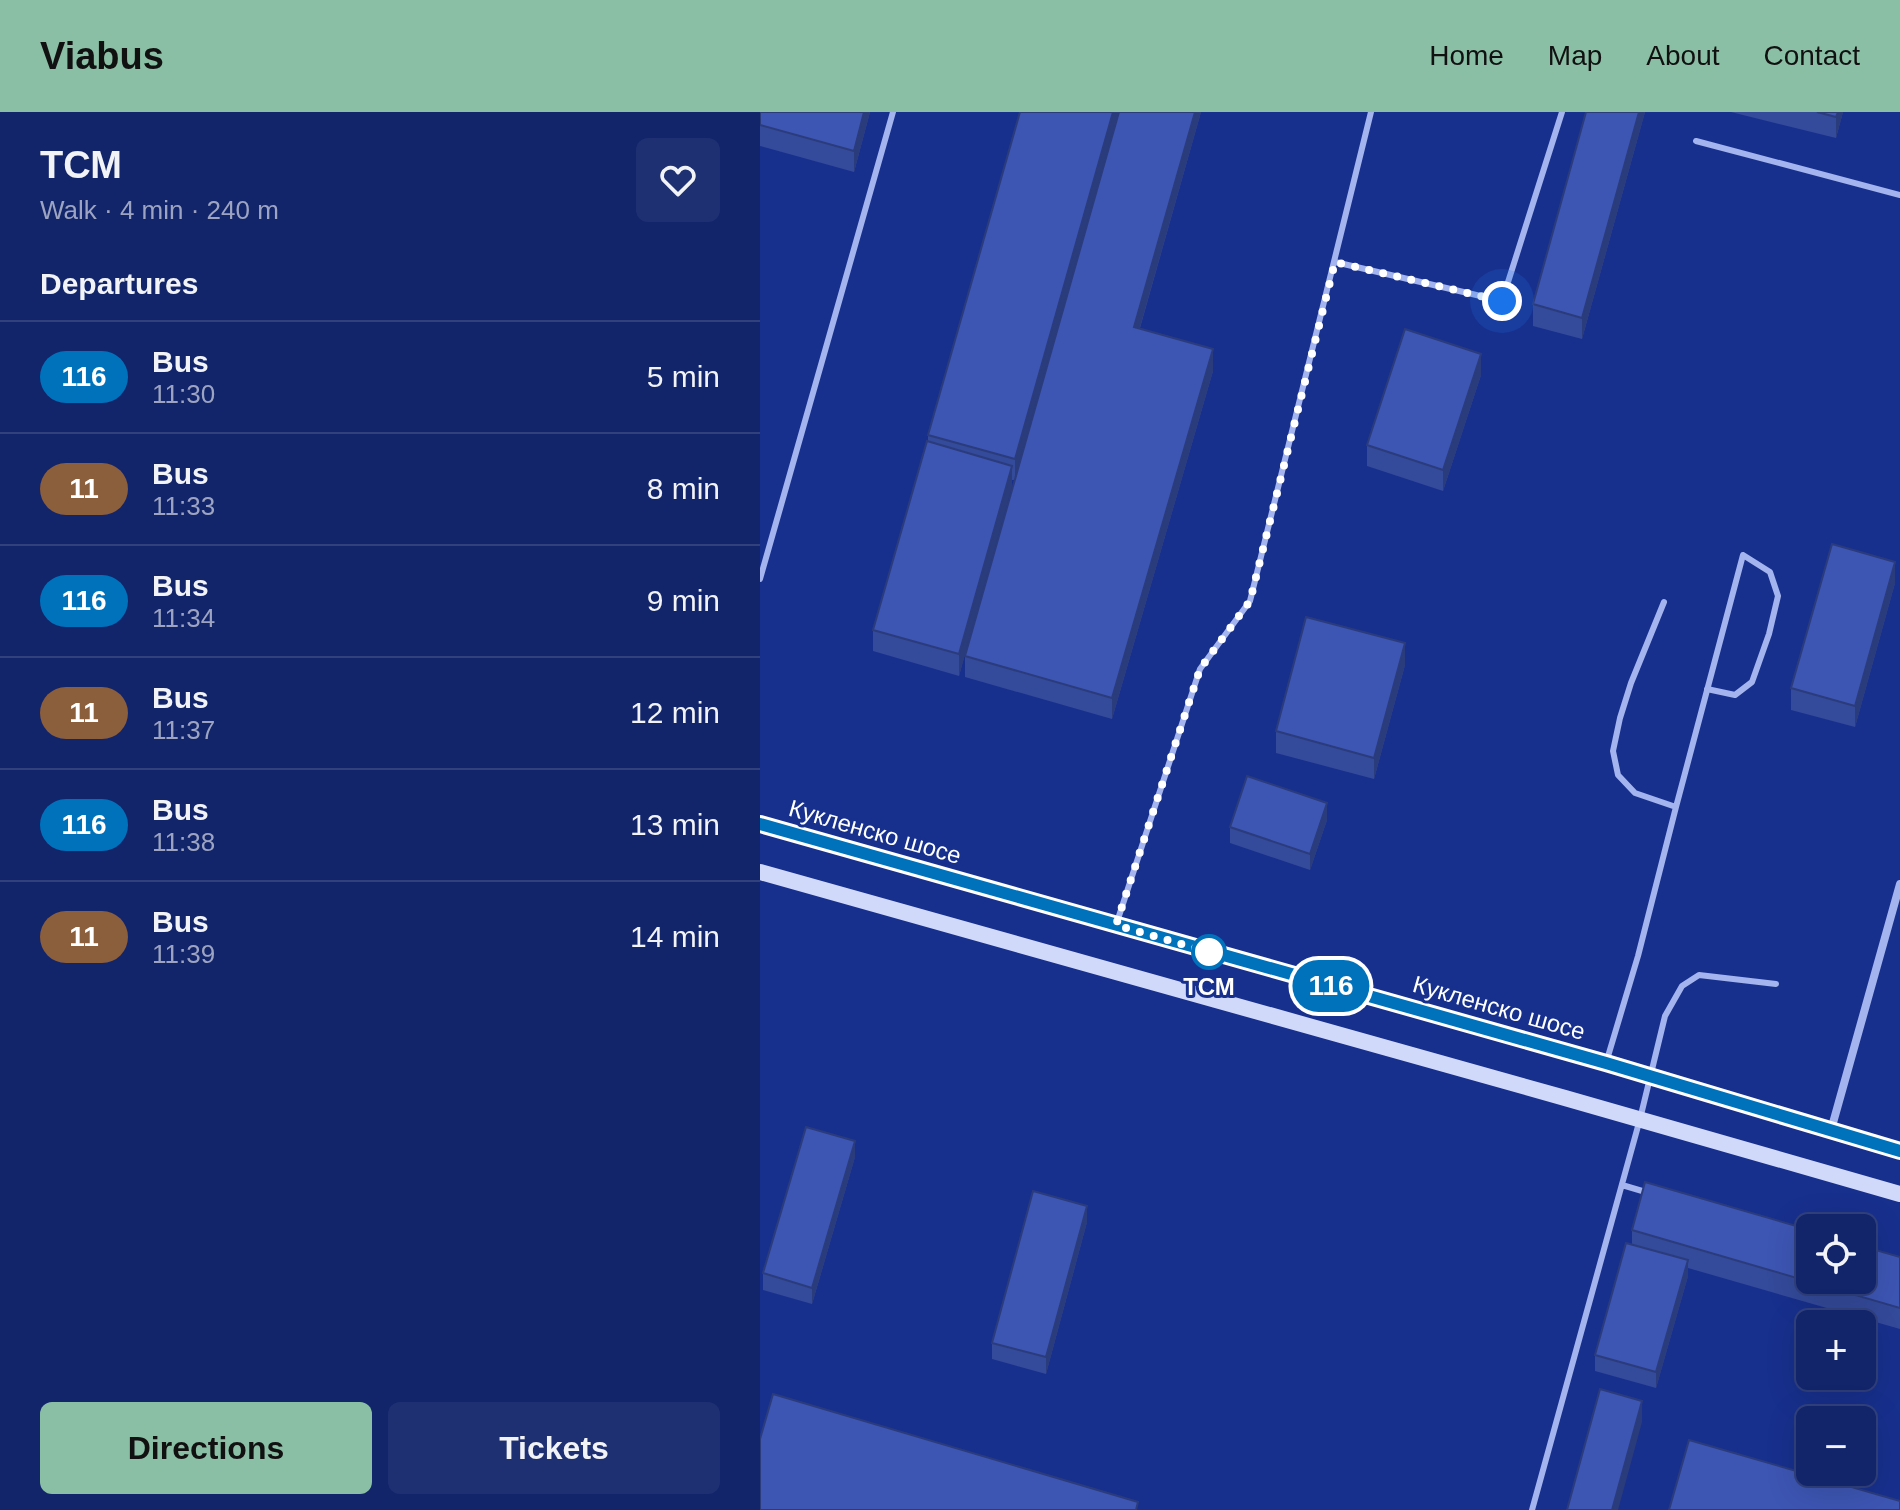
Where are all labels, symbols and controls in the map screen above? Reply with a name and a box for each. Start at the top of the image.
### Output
text: Viabus [40,35,164,77]
text: Home [1429,40,1504,71]
text: Map [1548,40,1602,71]
text: About [1646,40,1720,71]
text: Contact [1764,40,1860,71]
button: heart [636,138,720,222]
text: ТСМ [40,144,122,186]
text: Walk · 4 min · 240 m [40,195,279,225]
text: Departures [40,267,198,300]
your location [1482,281,1522,321]
text: Bus [152,345,209,378]
text: 5 min [647,360,720,393]
text: 116 [61,361,107,392]
text: 11:30 [152,379,215,409]
text: Bus [152,457,209,490]
text: 8 min [647,472,720,505]
text: 11 [69,473,99,504]
text: 11:33 [152,491,215,521]
text: Bus [152,569,209,602]
text: 9 min [647,584,720,617]
text: 116 [61,585,107,616]
text: 11:34 [152,603,215,633]
text: Bus [152,681,209,714]
text: 12 min [630,696,720,729]
text: 11 [69,697,99,728]
text: 11:37 [152,715,215,745]
text: Bus [152,793,209,826]
street label: Кукленско шосе [786,794,964,869]
text: 13 min [630,808,720,841]
text: 116 [61,809,107,840]
text: 11:38 [152,827,215,857]
text: Bus [152,905,209,938]
text: 14 min [630,920,720,953]
text: 11 [69,921,99,952]
marker: ТСМ [1192,935,1226,969]
text: 11:39 [152,939,215,969]
line badge: 116 [1285,960,1377,1012]
text: 116 [1308,970,1354,1001]
street label: Кукленско шосе [1410,970,1588,1045]
place label: ТСМ [1183,973,1235,1000]
map controls [1796,1214,1876,1486]
button: locate [1796,1214,1876,1294]
button: + [1796,1310,1876,1390]
button: Directions [40,1402,372,1494]
button: Tickets [388,1402,720,1494]
button: − [1796,1406,1876,1486]

